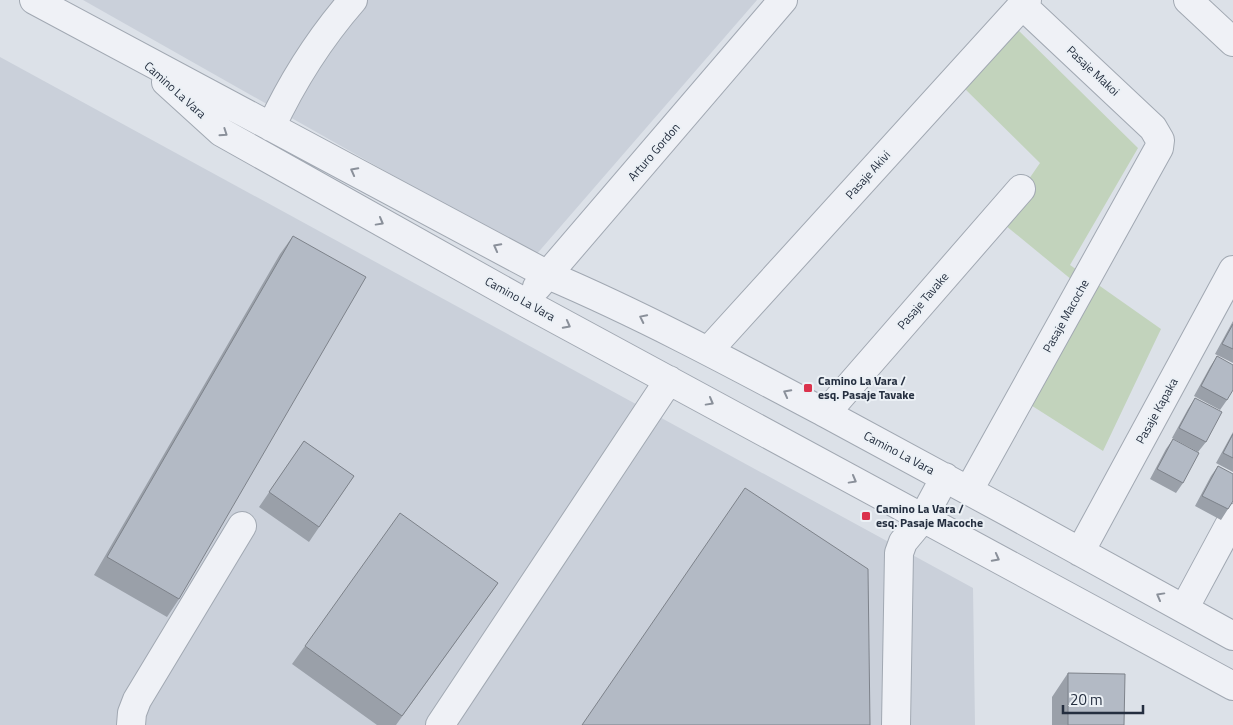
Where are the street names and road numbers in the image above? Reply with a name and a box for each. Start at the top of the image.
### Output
street label: Pasaje Makoi [1062,41,1124,100]
street label: Camino La Vara [140,57,211,123]
street label: Arturo Gordon [623,118,684,185]
street label: Pasaje Akivi [841,146,895,203]
street label: Pasaje Tavake [892,268,953,334]
street label: Camino La Vara [482,271,559,326]
street label: Pasaje Macoche [1038,276,1094,356]
street label: Pasaje Kapaka [1131,374,1183,447]
street label: Camino La Vara [860,426,938,479]

